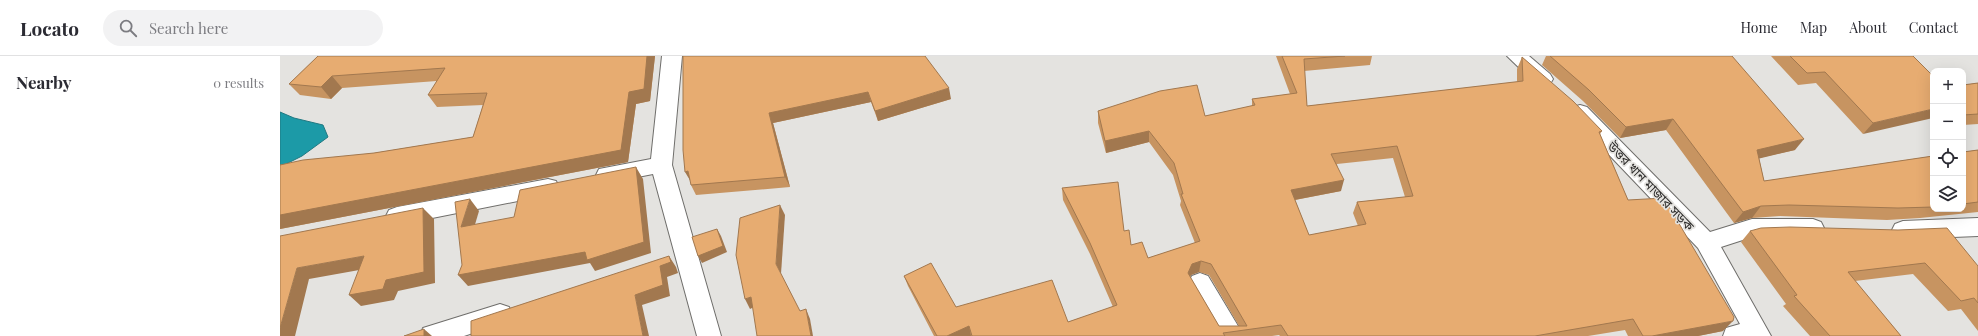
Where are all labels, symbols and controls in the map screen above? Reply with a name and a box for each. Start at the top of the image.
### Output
search box [103,10,383,46]
text: Locato [20,15,79,41]
icon: search [117,17,139,39]
text: Search here [149,18,228,38]
text: Home [1740,18,1778,37]
text: Map [1800,18,1827,37]
text: About [1849,18,1887,37]
text: Contact [1909,18,1958,37]
map controls [1930,68,1966,212]
button: + [1930,68,1966,104]
text: Nearby [16,71,71,93]
text: 0 results [213,74,264,91]
button: − [1930,104,1966,140]
street label: উত্তর খান মাজার সড়ক [1604,137,1699,234]
button: locate [1930,140,1966,176]
button: layers [1930,176,1966,212]

